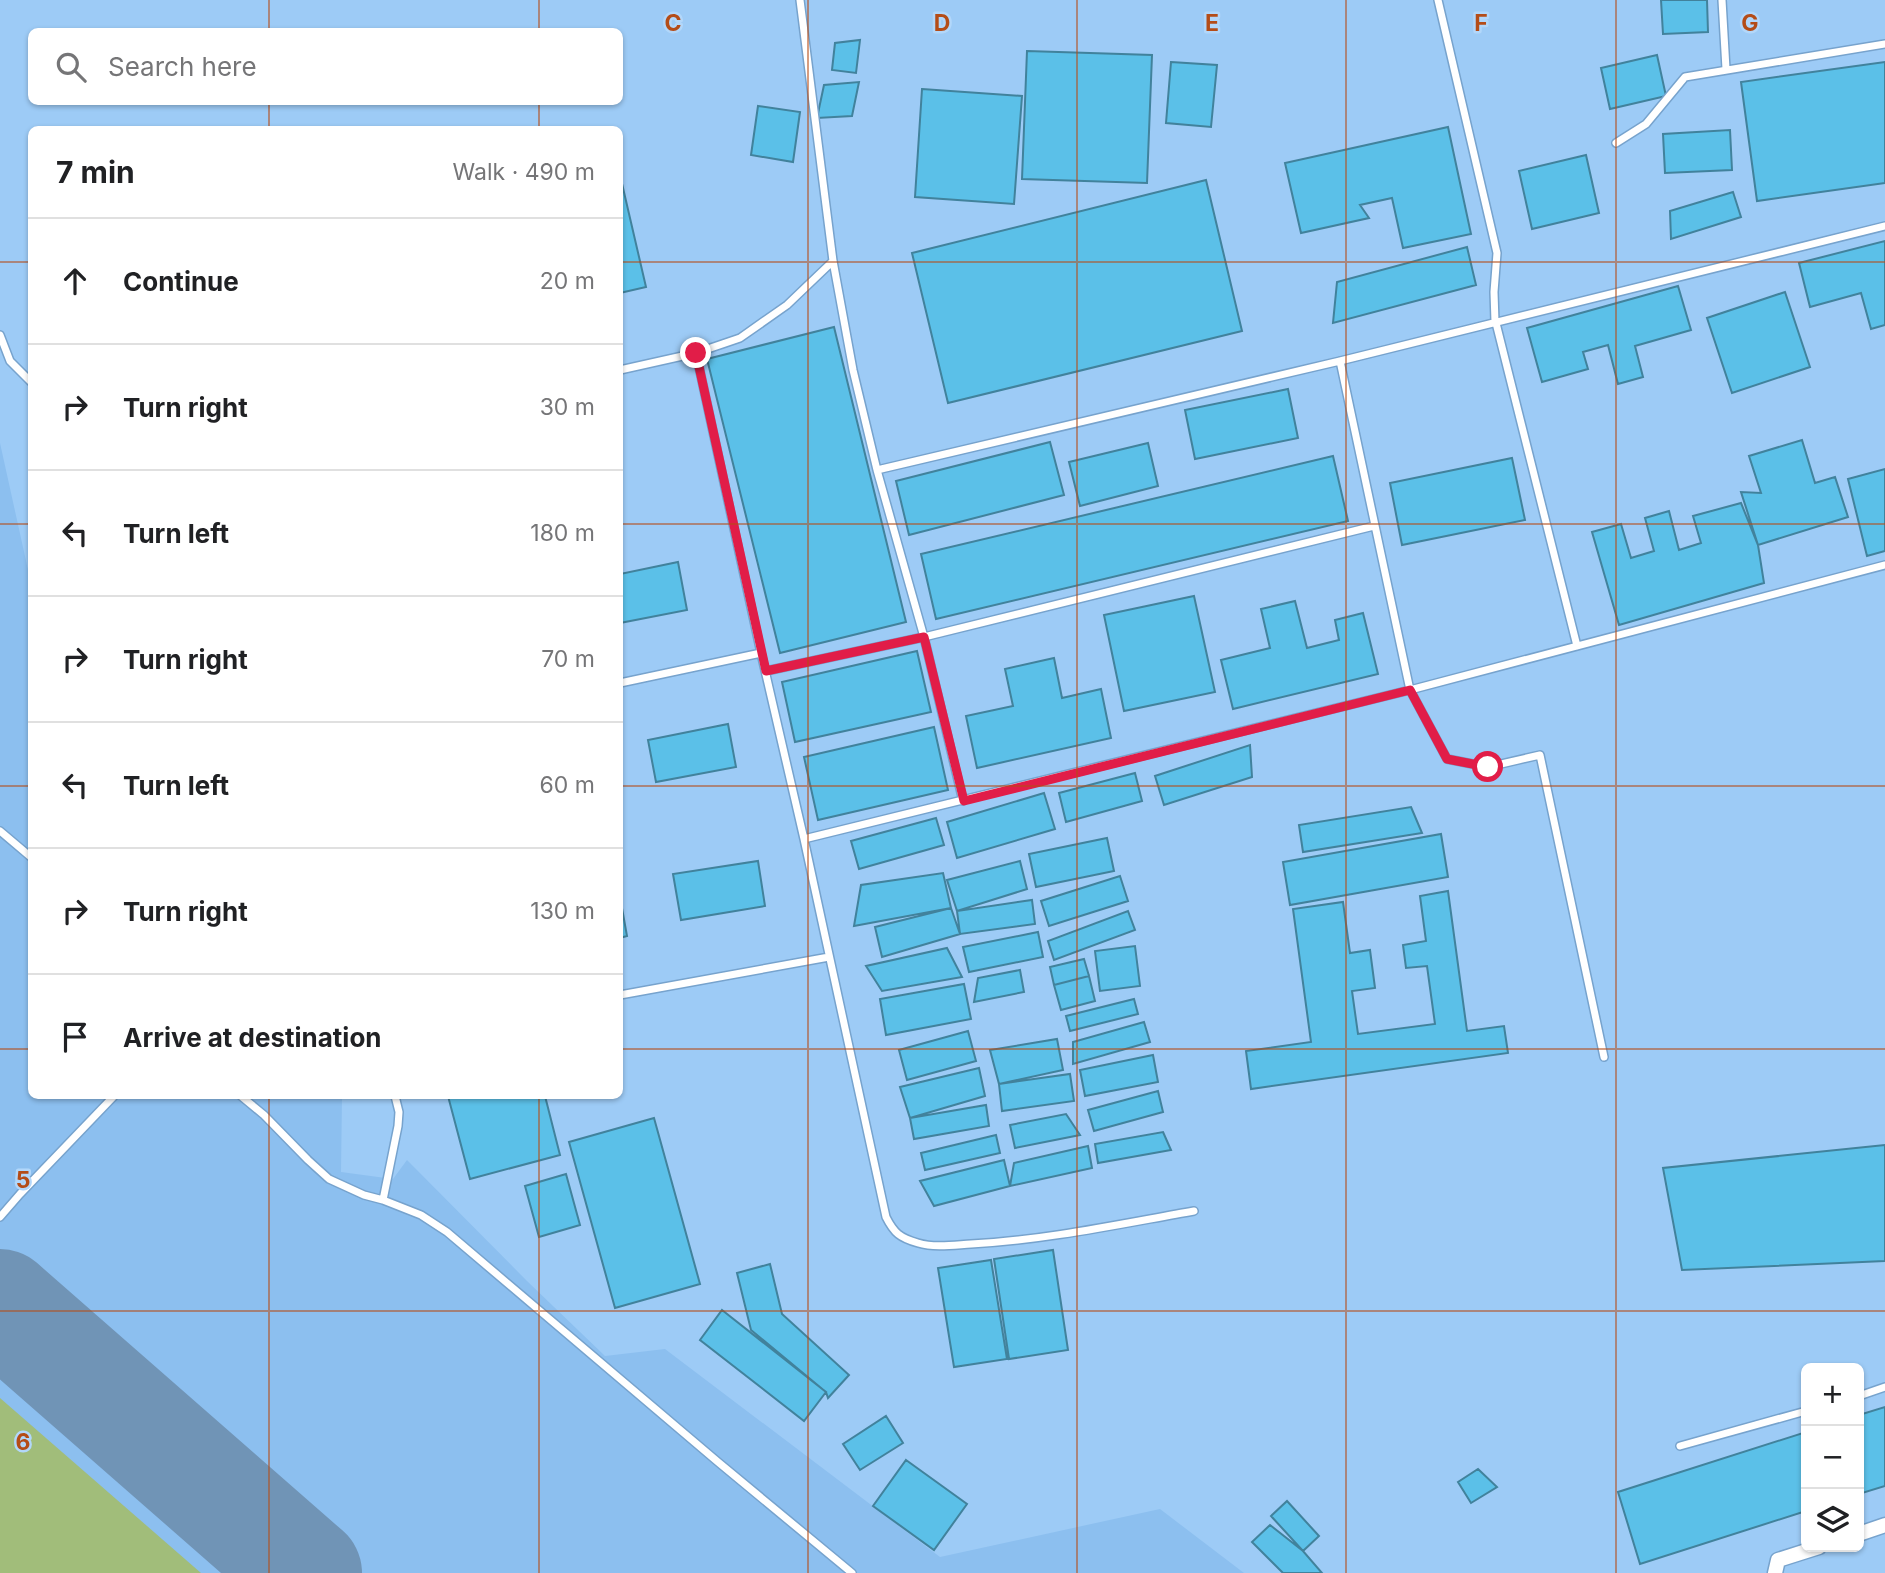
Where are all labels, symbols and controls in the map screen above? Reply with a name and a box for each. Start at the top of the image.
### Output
text: C [664,9,682,37]
text: D [934,9,950,37]
text: E [1205,9,1219,37]
text: F [1474,9,1488,37]
text: G [1741,9,1759,37]
search box [28,28,623,105]
icon: search [52,48,90,86]
text: Search here [108,51,257,82]
text: 7 min [56,154,135,190]
text: Walk · 490 m [453,158,595,186]
icon: ahead [56,262,94,300]
text: Continue [123,266,239,297]
text: 20 m [540,267,595,295]
route end [680,337,711,368]
icon: right [56,388,94,426]
text: Turn right [123,392,248,423]
text: 30 m [540,393,595,421]
icon: left [56,514,94,552]
text: Turn left [123,518,229,549]
text: 180 m [530,519,595,547]
icon: right [56,640,94,678]
text: Turn right [123,644,248,675]
text: 70 m [541,645,595,673]
route start [1472,751,1503,782]
icon: left [56,766,94,804]
text: Turn left [123,770,229,801]
text: 60 m [540,771,595,799]
icon: right [56,892,94,930]
text: Turn right [123,896,248,927]
text: 130 m [530,897,595,925]
icon: arrive [56,1018,94,1056]
text: Arrive at destination [123,1022,382,1053]
text: 5 [16,1166,30,1194]
map controls [1801,1363,1864,1552]
button: + [1801,1363,1864,1426]
button: − [1801,1426,1864,1489]
text: 6 [16,1428,30,1456]
button: layers [1801,1489,1864,1552]

